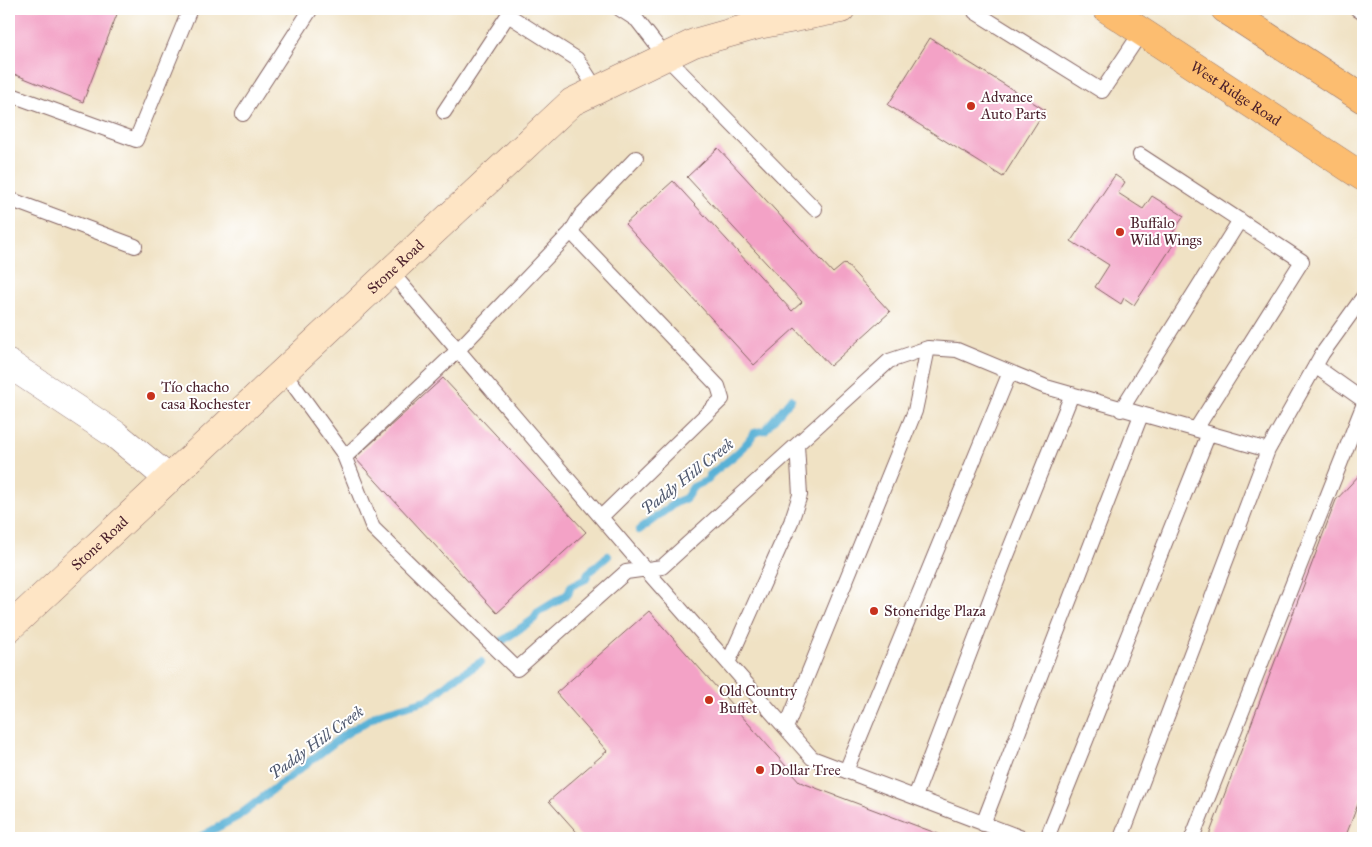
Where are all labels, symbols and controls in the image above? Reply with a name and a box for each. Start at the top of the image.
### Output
street label: West Ridge Road [1187,57,1285,130]
place label: Advance Auto Parts [980,88,1046,123]
marker: Advance Auto Parts [965,100,977,112]
place label: Buffalo Wild Wings [1130,214,1202,249]
marker: Buffalo Wild Wings [1114,226,1126,238]
street label: Stone Road [363,236,428,298]
place label: Tío chacho casa Rochester [161,378,251,413]
marker: Tío chacho casa Rochester [145,390,157,402]
water label: Paddy Hill Creek [637,434,737,518]
street label: Stone Road [67,512,132,574]
place label: Stoneridge Plaza [884,602,987,620]
marker: Stoneridge Plaza [868,605,880,617]
place label: Old Country Buffet [719,682,798,717]
marker: Old Country Buffet [703,694,715,706]
water label: Paddy Hill Creek [265,702,367,783]
place label: Dollar Tree [770,761,841,779]
marker: Dollar Tree [754,764,766,776]

